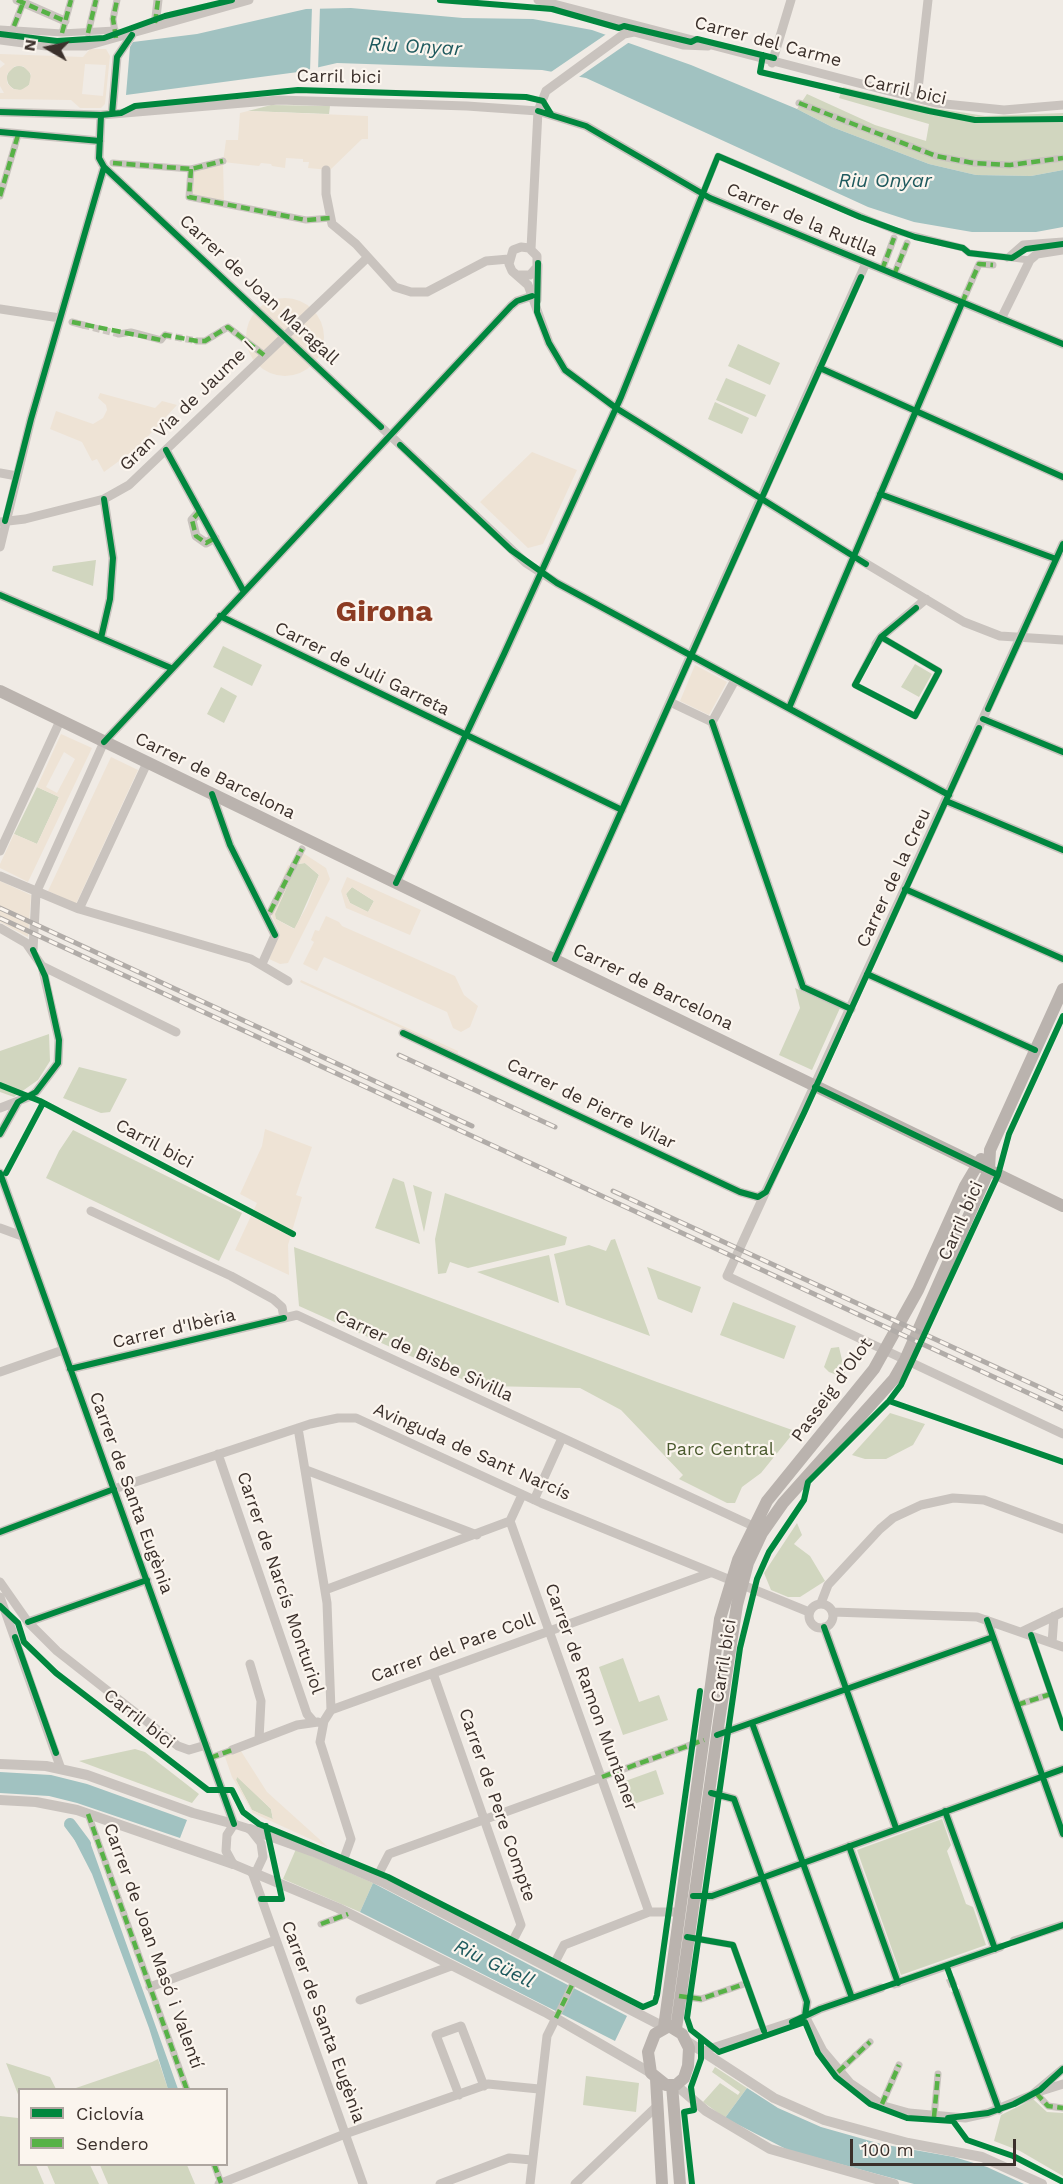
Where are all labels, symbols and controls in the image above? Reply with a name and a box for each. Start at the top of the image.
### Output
street label: Carrer del Carme [692,12,844,72]
north arrow [18,18,78,78]
water label: Riu Onyar [368,33,462,61]
text: N [19,38,40,52]
street label: Carril bici [297,65,381,89]
street label: Carril bici [861,70,949,110]
water label: Riu Onyar [838,169,932,193]
street label: Carrer de la Rutlla [723,178,881,262]
street label: Carrer de Joan Maragall [175,210,343,370]
street label: Gran Via de Jaume I [115,336,259,476]
district label: Girona [335,594,433,630]
street label: Carrer de Juli Garreta [271,617,453,721]
street label: Carrer de Barcelona [131,728,299,824]
street label: Carrer de la Creu [852,805,936,951]
street label: Carrer de Barcelona [569,939,737,1035]
street label: Carrer de Pierre Vilar [503,1054,679,1154]
street label: Carril bici [112,1115,196,1173]
street label: Carril bici [934,1178,988,1264]
street label: Carrer d'Ibèria [110,1304,238,1354]
street label: Carrer de Bisbe Sivilla [332,1305,516,1407]
street label: Passeig d'Olot [787,1334,877,1446]
street label: Carrer de Santa Eugènia [84,1389,178,1597]
street label: Avinguda de Sant Narcís [370,1399,574,1505]
park label: Parc Central [666,1439,774,1461]
street label: Carrer de Narcís Monturiol [232,1469,328,1697]
street label: Carrer de Ramon Muntaner [540,1581,642,1813]
street label: Carrer del Pare Coll [368,1608,538,1688]
street label: Carril bici [707,1618,741,1704]
street label: Carril bici [99,1684,179,1754]
street label: Carrer de Pere Compte [454,1706,540,1904]
street label: Carrer de Joan Masó i Valentí [98,1820,208,2072]
street label: Carrer de Santa Eugènia [276,1918,370,2126]
water label: Riu Güell [450,1934,538,1994]
legend [18,2088,228,2166]
text: Ciclovía [76,2103,144,2124]
scale bar [853,2127,1020,2165]
text: Sendero [76,2133,149,2154]
text: 100 m [861,2139,914,2160]

